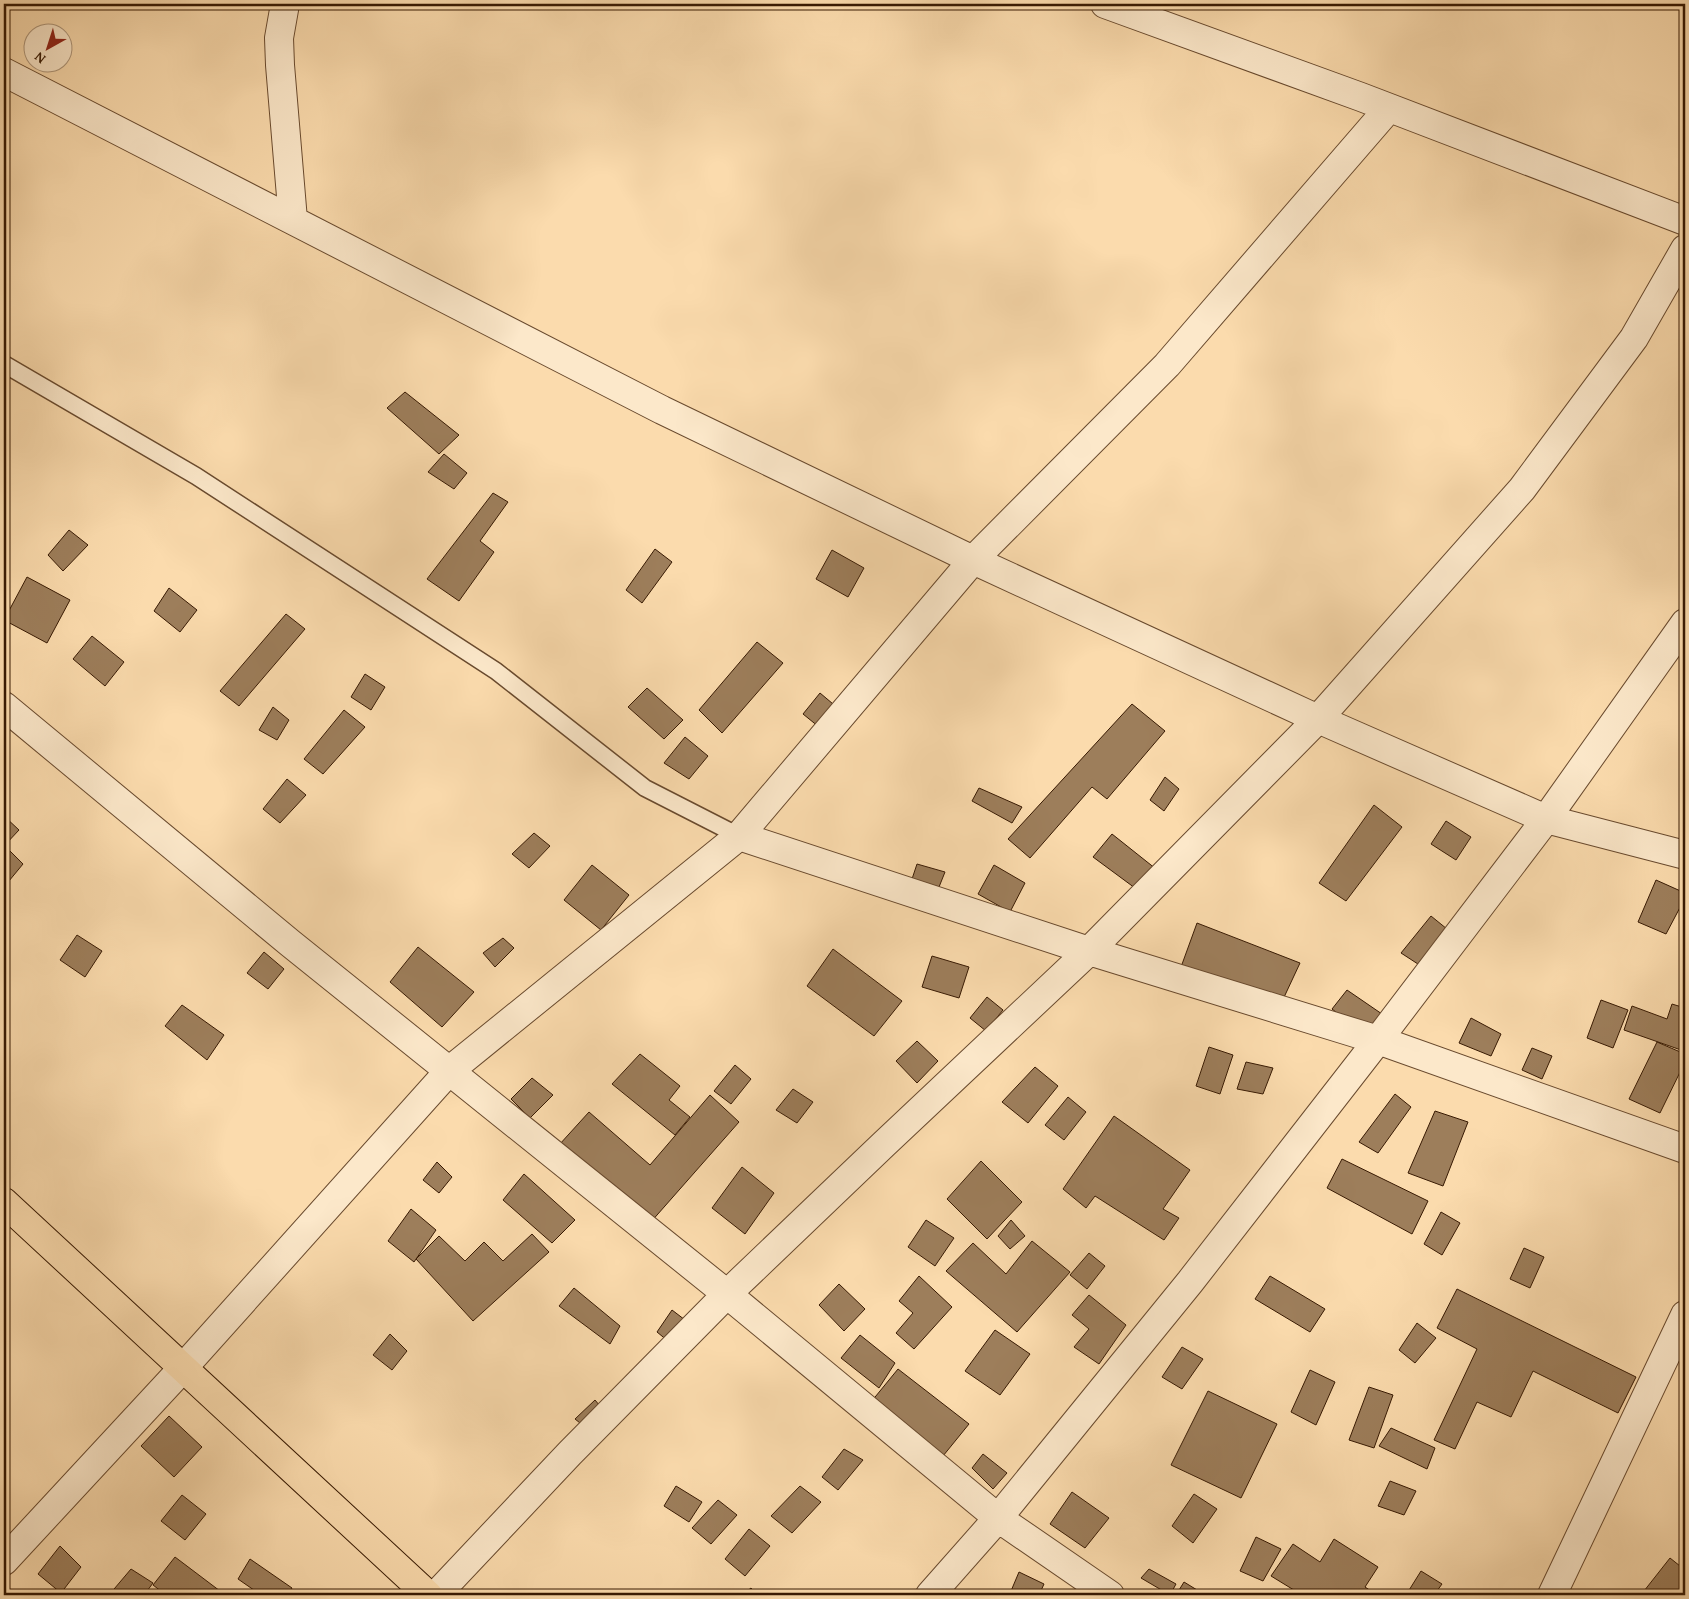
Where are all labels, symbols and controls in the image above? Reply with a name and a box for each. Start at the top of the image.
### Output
north arrow [22,22,72,72]
text: N [29,47,50,69]

